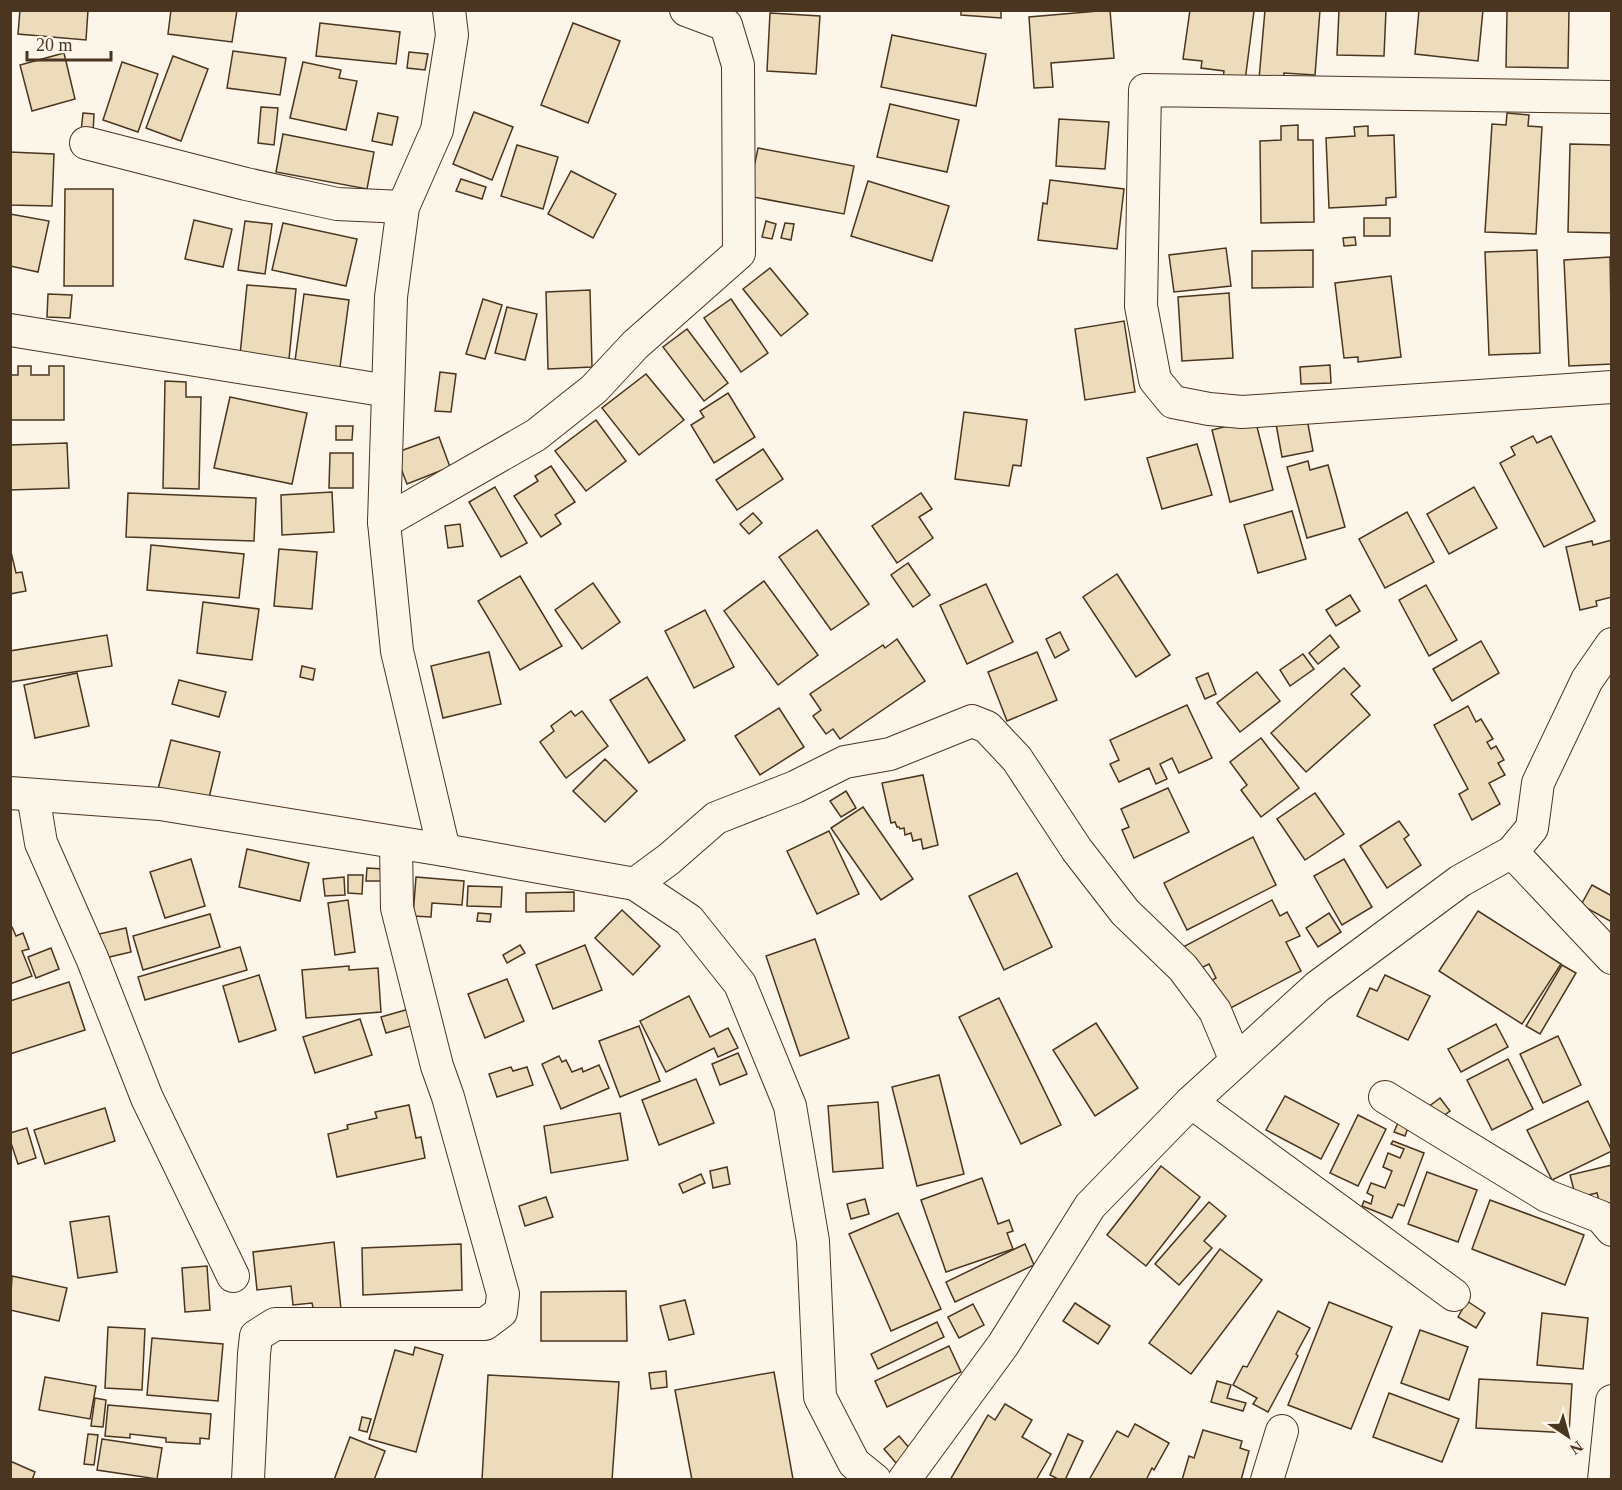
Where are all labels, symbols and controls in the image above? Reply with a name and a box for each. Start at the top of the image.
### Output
scale bar [27,24,111,62]
text: 20 m [36,35,73,55]
north arrow [1538,1406,1598,1466]
text: N [1566,1437,1586,1458]

